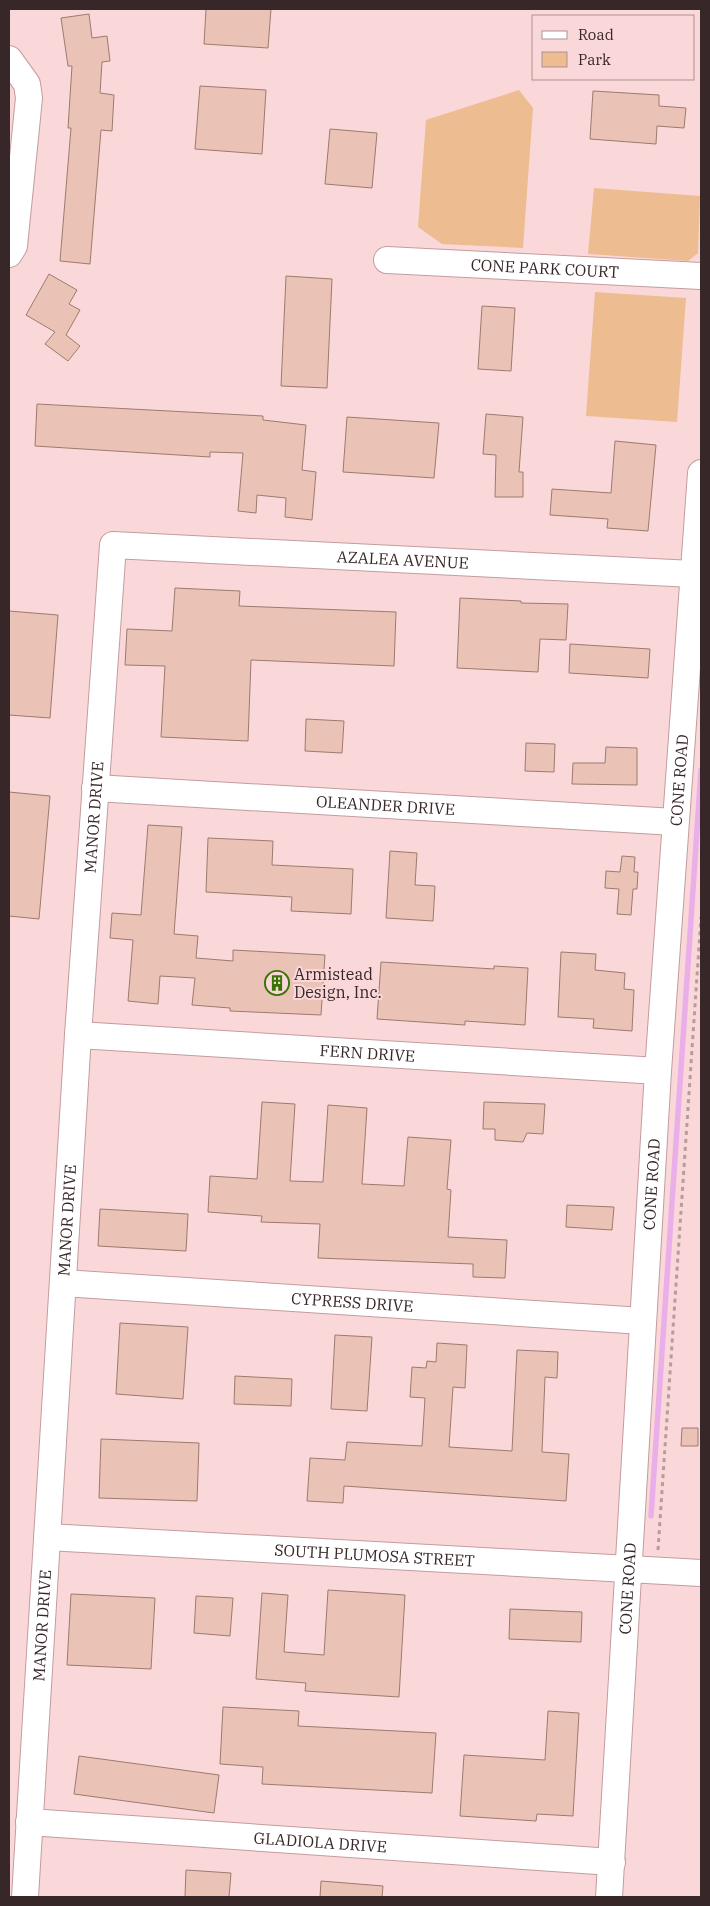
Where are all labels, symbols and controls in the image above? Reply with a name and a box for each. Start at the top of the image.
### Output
legend [532,15,695,80]
text: Road [578,25,614,44]
text: Park [578,50,611,69]
street label: CONE PARK COURT [470,254,619,282]
street label: AZALEA AVENUE [336,546,469,573]
street label: CONE ROAD [666,734,692,827]
street label: MANOR DRIVE [80,761,108,874]
street label: OLEANDER DRIVE [315,791,456,819]
place label: Armistead Design, Inc. [294,964,382,1002]
building icon: Armistead Design, Inc. [264,970,290,996]
street label: FERN DRIVE [319,1040,416,1066]
street label: CONE ROAD [639,1138,664,1231]
street label: MANOR DRIVE [53,1164,80,1277]
street label: CYPRESS DRIVE [291,1288,414,1316]
street label: SOUTH PLUMOSA STREET [274,1540,475,1571]
street label: CONE ROAD [615,1542,640,1635]
street label: MANOR DRIVE [28,1569,55,1682]
street label: GLADIOLA DRIVE [253,1827,388,1857]

